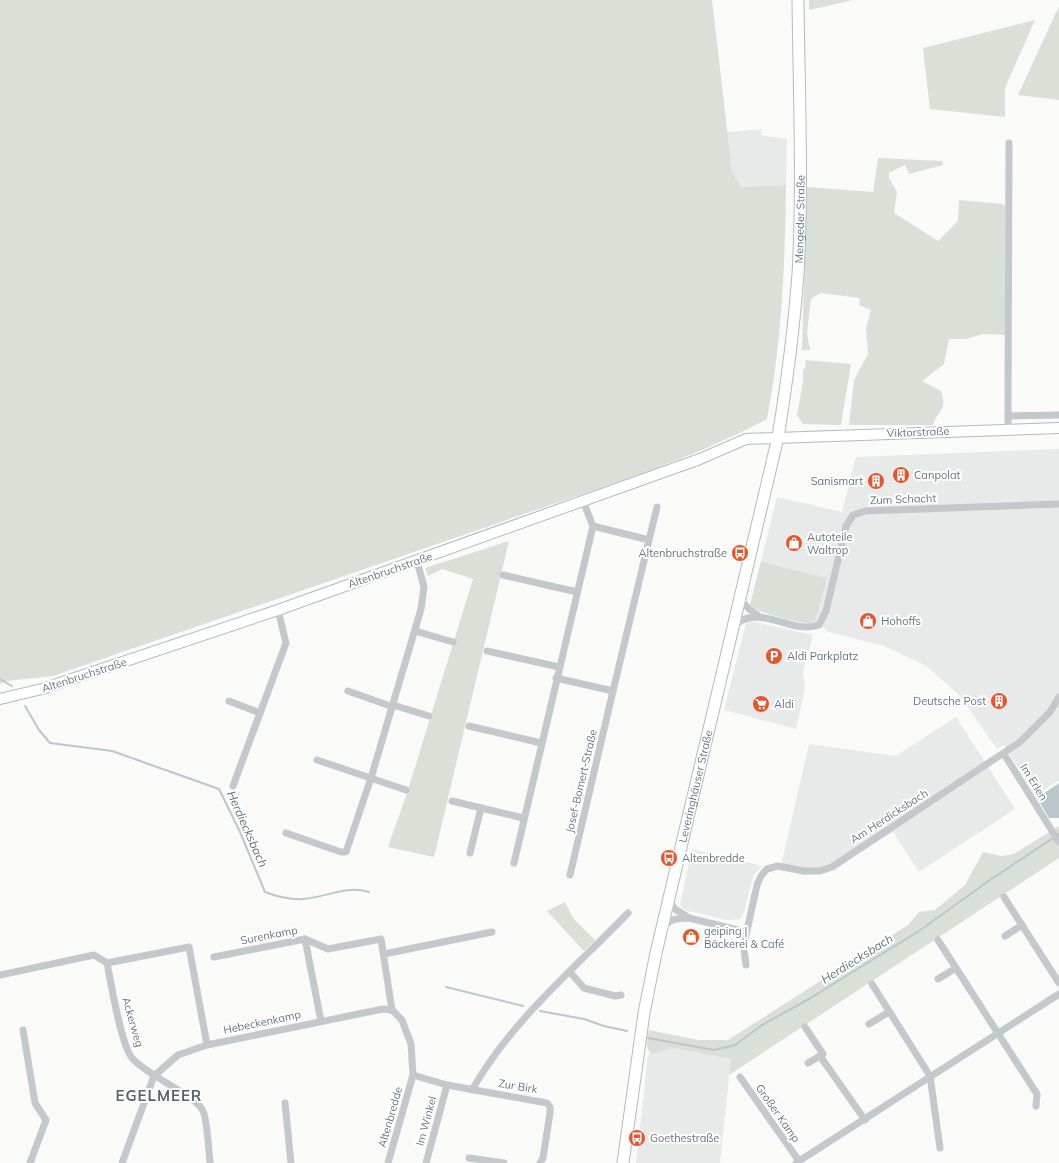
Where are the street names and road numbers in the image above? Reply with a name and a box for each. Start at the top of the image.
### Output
street label: Mengeder Straße [792,175,807,264]
street label: Viktorstraße [886,424,950,440]
street label: Zum Schacht [870,491,937,507]
street label: Altenbruchstraße [346,549,434,591]
street label: Altenbruchstraße [40,655,128,695]
street label: Josef-Bomert-Straße [562,728,600,834]
street label: Leveringhäuser Straße [675,729,716,844]
street label: Im Erlen [1017,761,1051,803]
street label: Am Herdicksbach [848,786,930,846]
street label: Surenkamp [239,923,299,947]
street label: Ackerweg [119,995,147,1049]
street label: Hebeckenkamp [222,1007,302,1037]
street label: Zur Birk [497,1076,539,1096]
street label: Großer Kamp [753,1081,803,1145]
street label: Altenbredde [375,1085,405,1149]
street label: Im Winkel [413,1095,439,1147]

